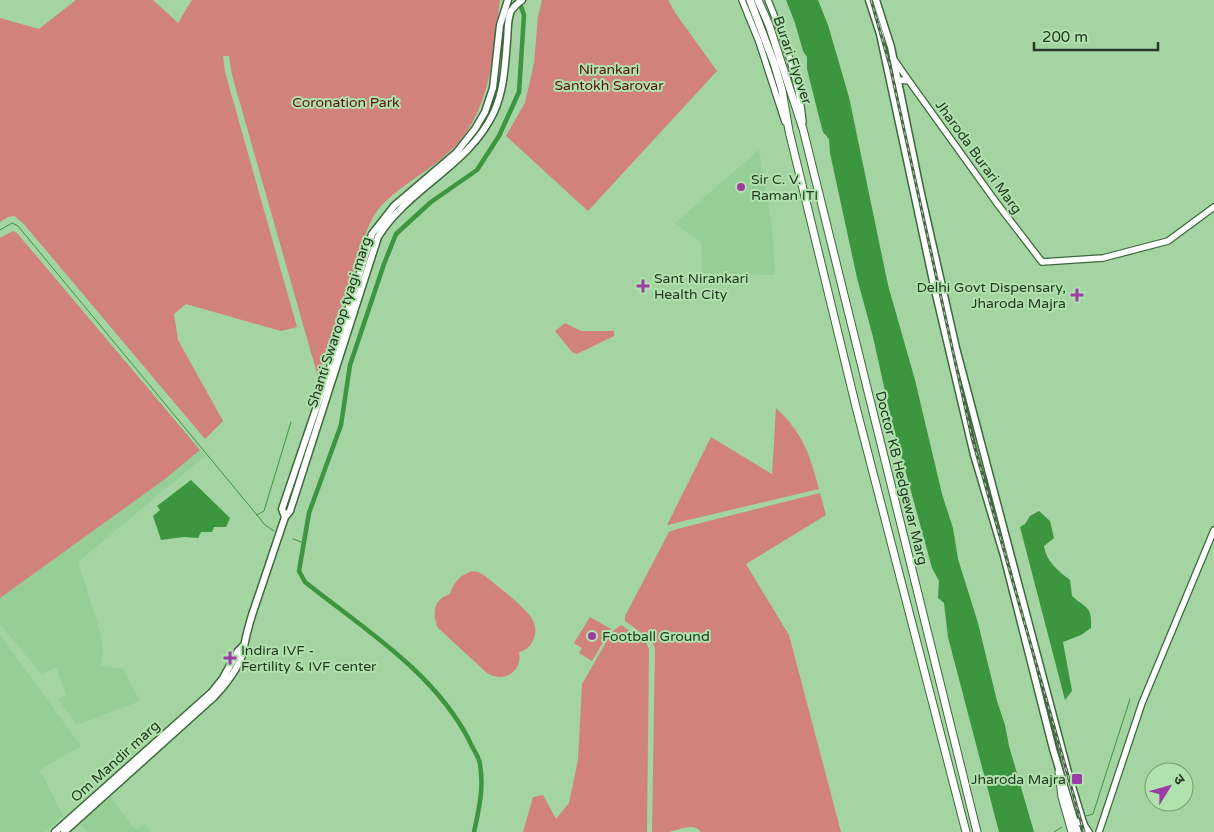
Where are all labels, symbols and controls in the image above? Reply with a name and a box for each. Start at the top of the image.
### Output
street label: Burari Flyover [769,14,816,107]
scale bar [1034,20,1158,52]
text: 200 m [1042,28,1088,46]
park label: Nirankari Santokh Sarovar [554,61,664,94]
park label: Coronation Park [292,94,400,111]
street label: Jharoda Burari Marg [932,97,1025,217]
place label: Sir C. V. Raman ITI [751,171,818,204]
marker: Sir C. V. Raman ITI [735,181,747,193]
street label: Shanti Swaroop tyagi marg [304,235,375,410]
place label: Sant Nirankari Health City [654,270,748,303]
marker: Sant Nirankari Health City [636,279,650,293]
place label: Delhi Govt Dispensary, Jharoda Majra [917,279,1066,312]
marker: Delhi Govt Dispensary, Jharoda Majra [1070,288,1084,302]
street label: Doctor KB Hedgewar Marg [872,389,931,567]
place label: Football Ground [602,628,710,645]
marker: Football Ground [586,630,598,642]
place label: Indira IVF - Fertility & IVF center [241,642,377,675]
marker: Indira IVF - Fertility & IVF center [223,651,237,665]
street label: Om Mandir marg [67,717,163,806]
north arrow [1144,762,1194,812]
place label: Jharoda Majra [971,771,1066,788]
text: उ [1170,771,1189,789]
marker: Jharoda Majra [1070,772,1084,786]

